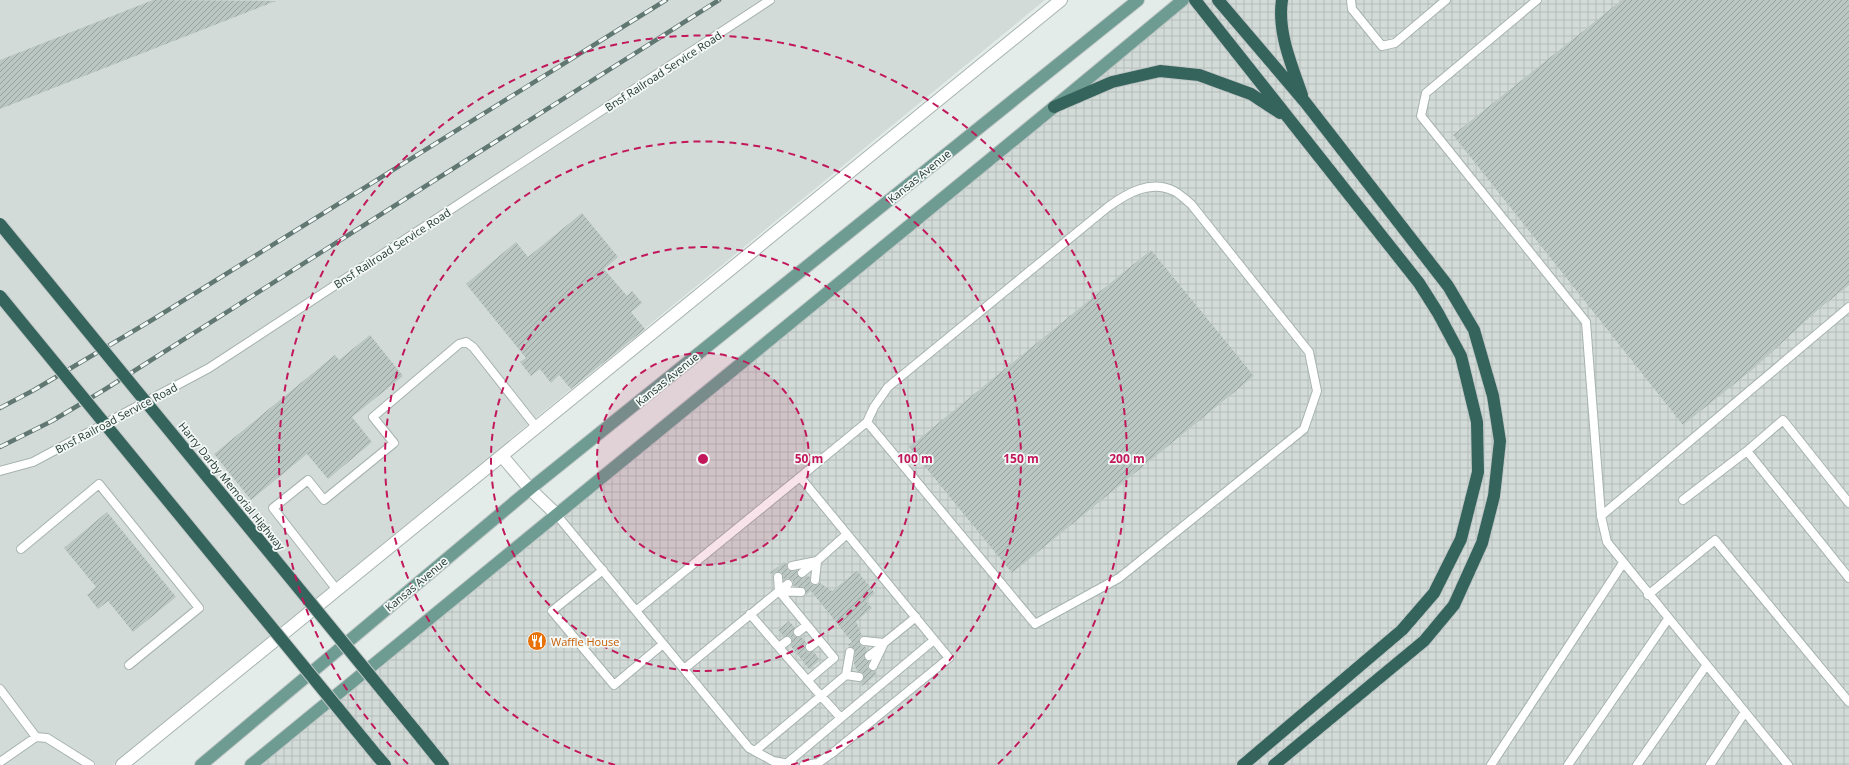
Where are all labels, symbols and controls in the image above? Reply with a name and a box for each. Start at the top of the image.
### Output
street label: Bnsf Railroad Service Road [602,28,724,114]
street label: Kansas Avenue [884,146,954,206]
street label: Bnsf Railroad Service Road [331,205,453,291]
street label: Kansas Avenue [632,349,702,409]
street label: Bnsf Railroad Service Road [52,379,180,457]
street label: Harry Darby Memorial Highway [176,419,289,554]
text: 50 m [795,450,823,467]
text: 100 m [897,450,933,467]
text: 150 m [1003,450,1039,467]
text: 200 m [1109,450,1145,467]
centre of rings [696,452,710,466]
street label: Kansas Avenue [382,553,450,615]
restaurant icon: Waffle House [526,630,548,652]
place label: Waffle House [551,634,619,649]

